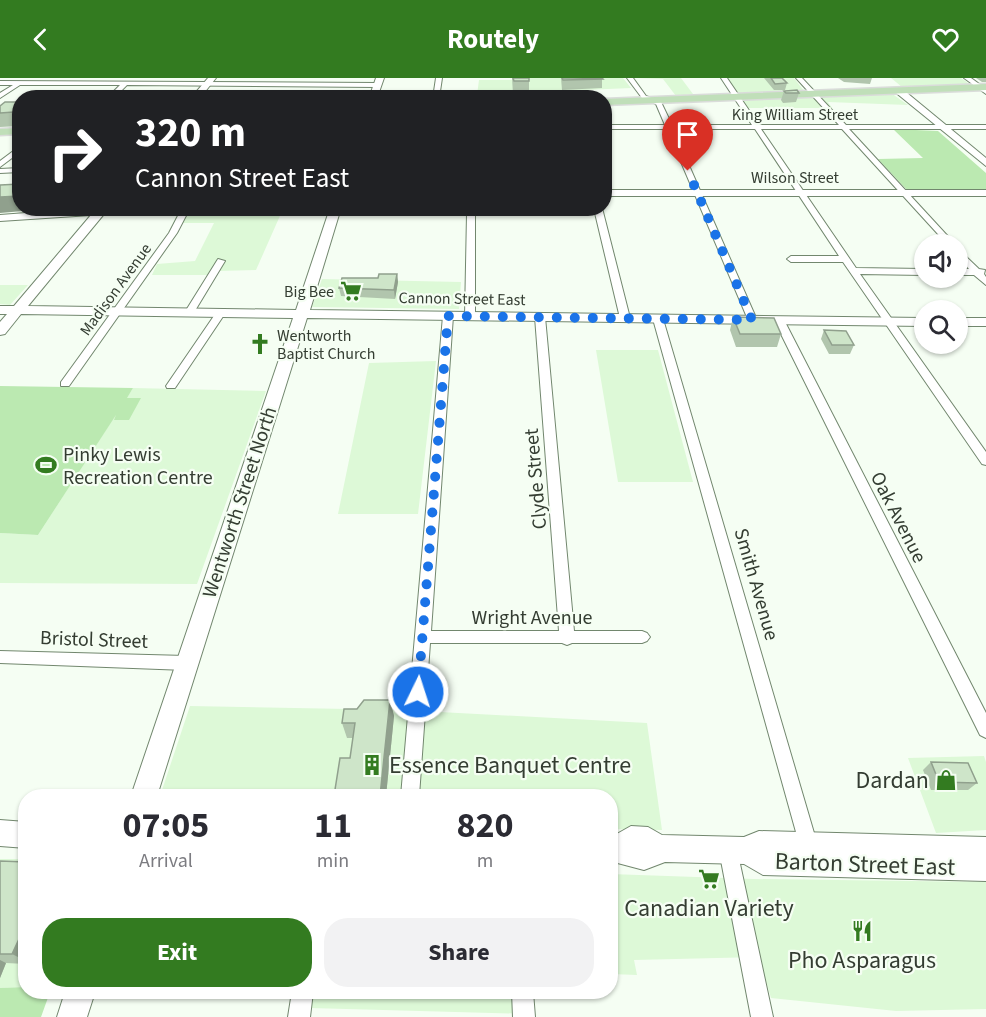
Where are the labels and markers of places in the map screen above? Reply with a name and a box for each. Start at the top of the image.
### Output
pin [662,109,713,171]
supermarket icon: Big Bee [339,279,363,303]
place label: Big Bee [284,281,334,303]
place label: Wentworth Baptist Church [277,325,375,365]
church icon: Wentworth Baptist Church [248,332,272,356]
place label: Pinky Lewis Recreation Centre [63,441,213,492]
sports icon: Pinky Lewis Recreation Centre [34,453,58,477]
place label: Essence Banquet Centre [389,748,631,783]
building icon: Essence Banquet Centre [360,753,384,777]
place label: Dardan [856,763,929,798]
shop icon: Dardan [934,768,958,792]
supermarket icon: Canadian Variety [697,867,721,891]
place label: Canadian Variety [624,891,794,926]
restaurant icon: Pho Asparagus [850,919,874,943]
place label: Pho Asparagus [788,943,936,978]

